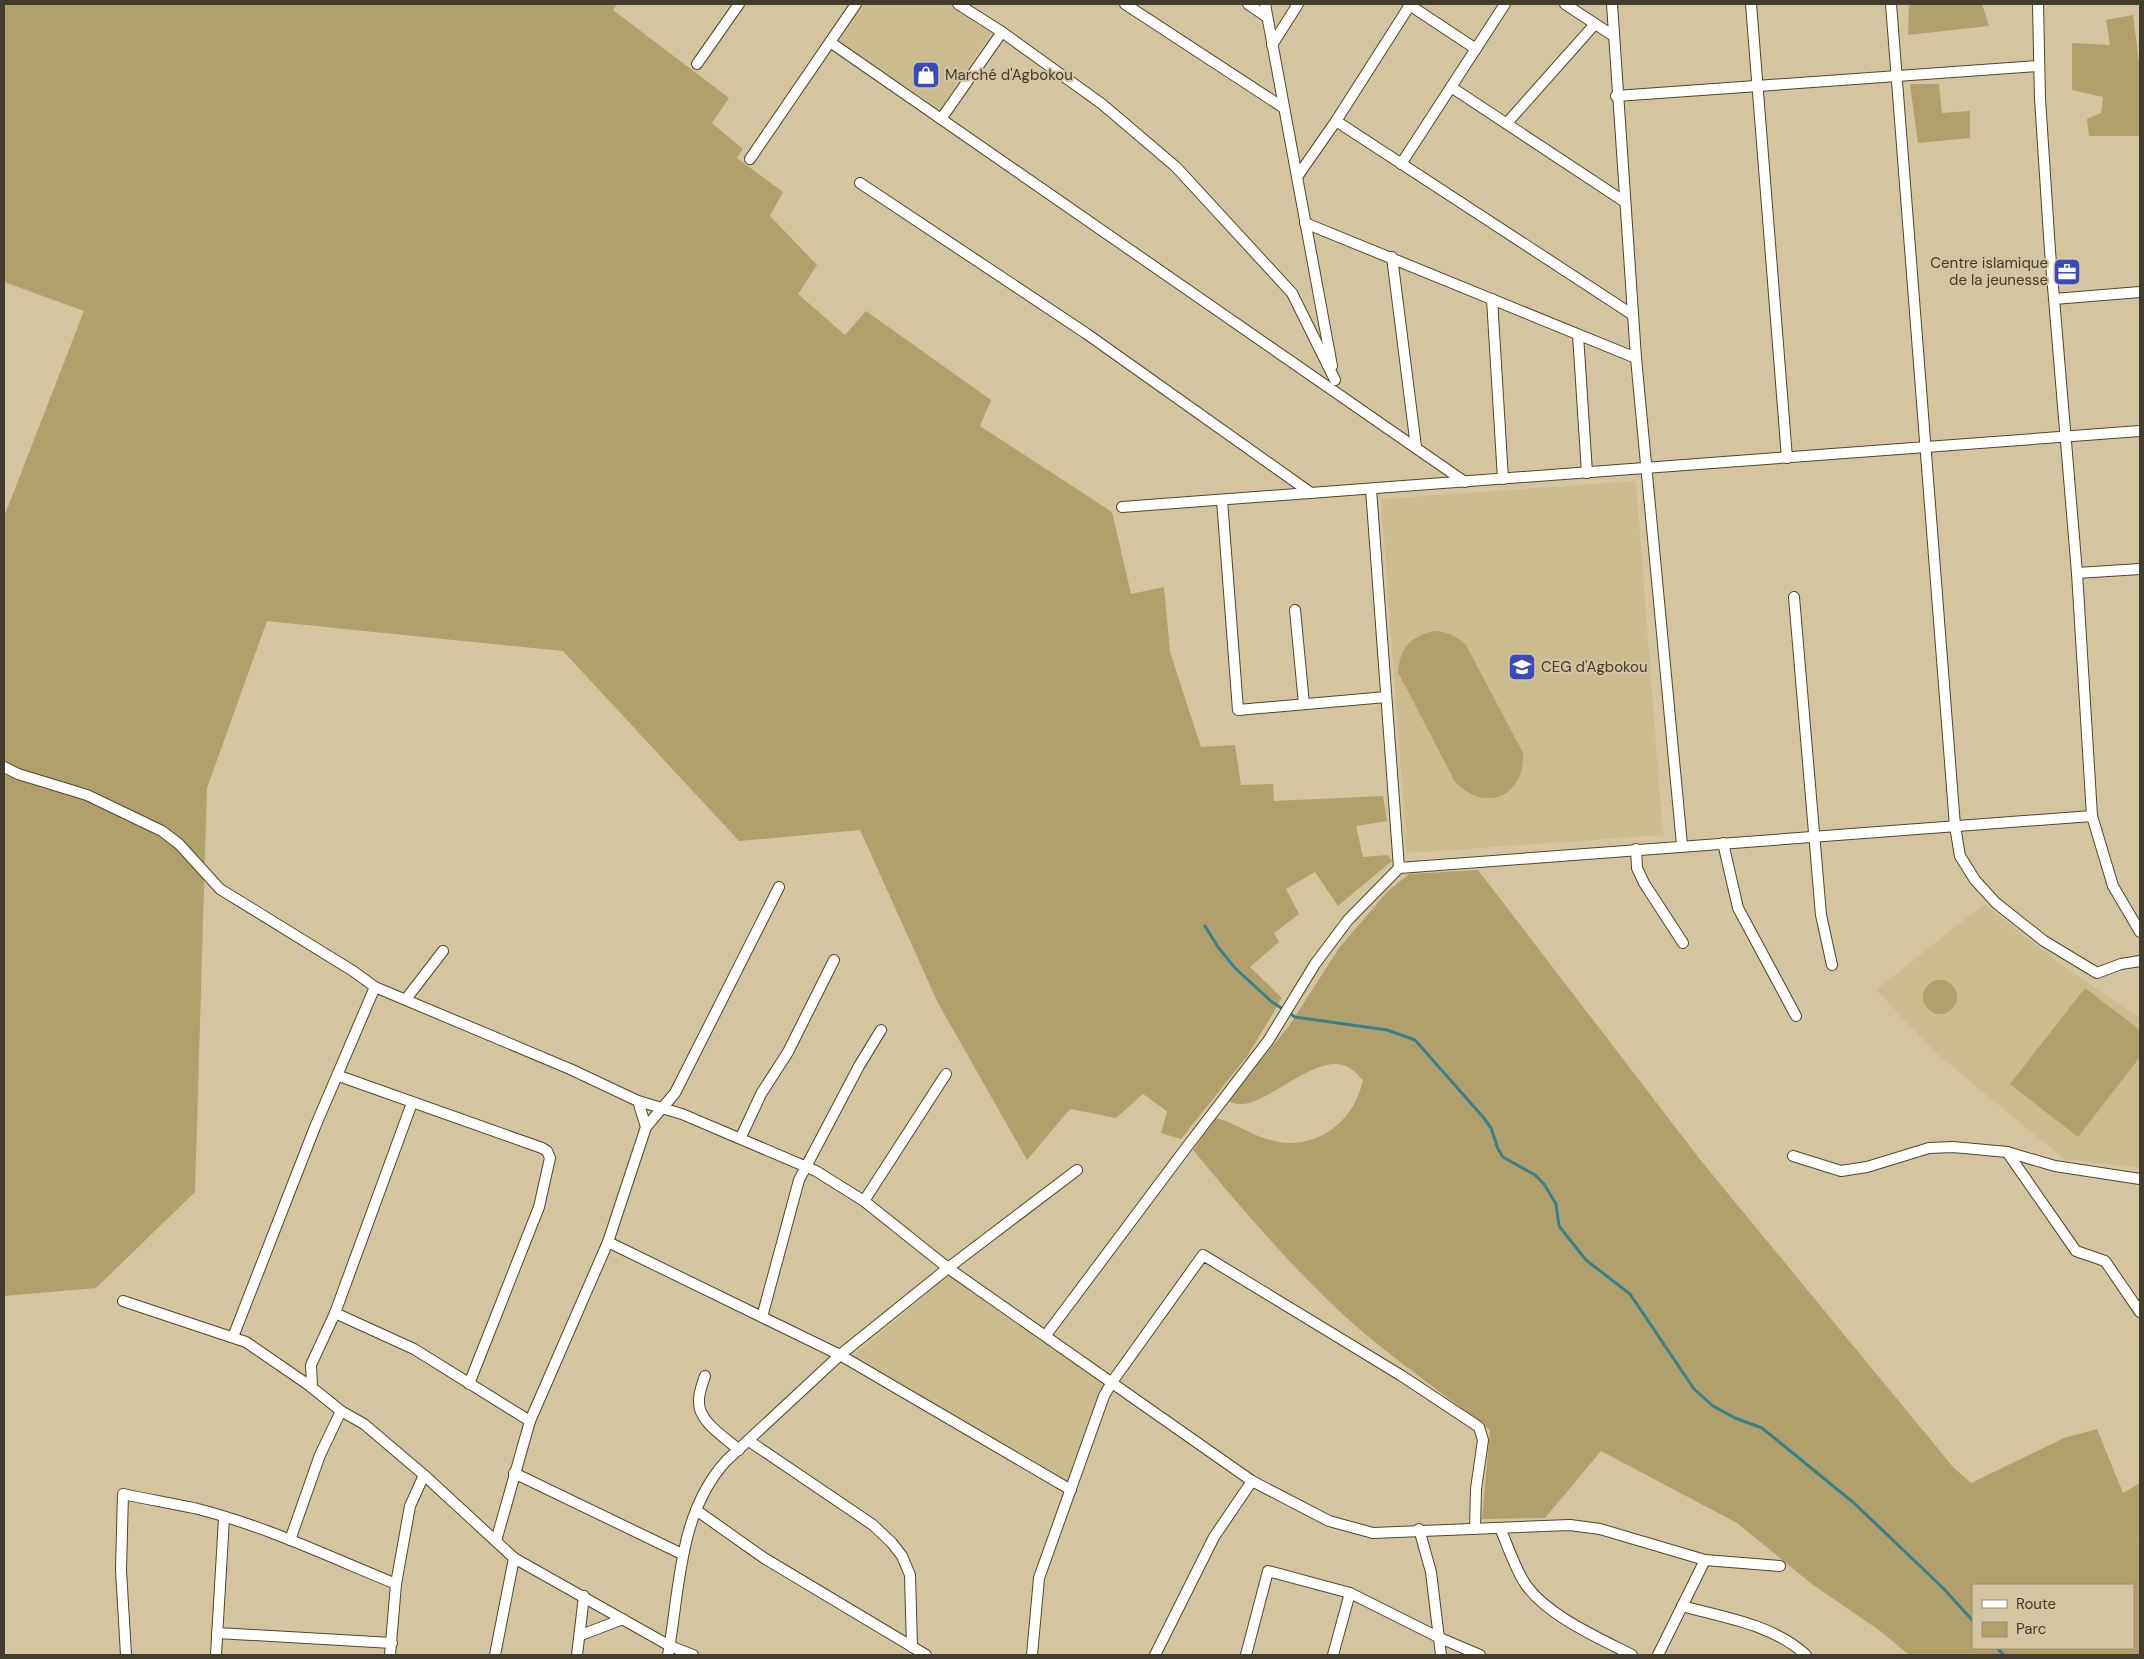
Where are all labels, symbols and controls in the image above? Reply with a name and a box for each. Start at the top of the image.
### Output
shop icon: Marché d'Agbokou [911,60,941,90]
place label: Marché d'Agbokou [945,65,1073,85]
place label: Centre islamique de la jeunesse [1930,253,2048,290]
office icon: Centre islamique de la jeunesse [2052,257,2082,287]
school or university icon: CEG d'Agbokou [1507,652,1537,682]
place label: CEG d'Agbokou [1541,657,1648,677]
legend [1972,1584,2134,1649]
text: Route [2016,1594,2056,1614]
text: Parc [2016,1619,2046,1639]

